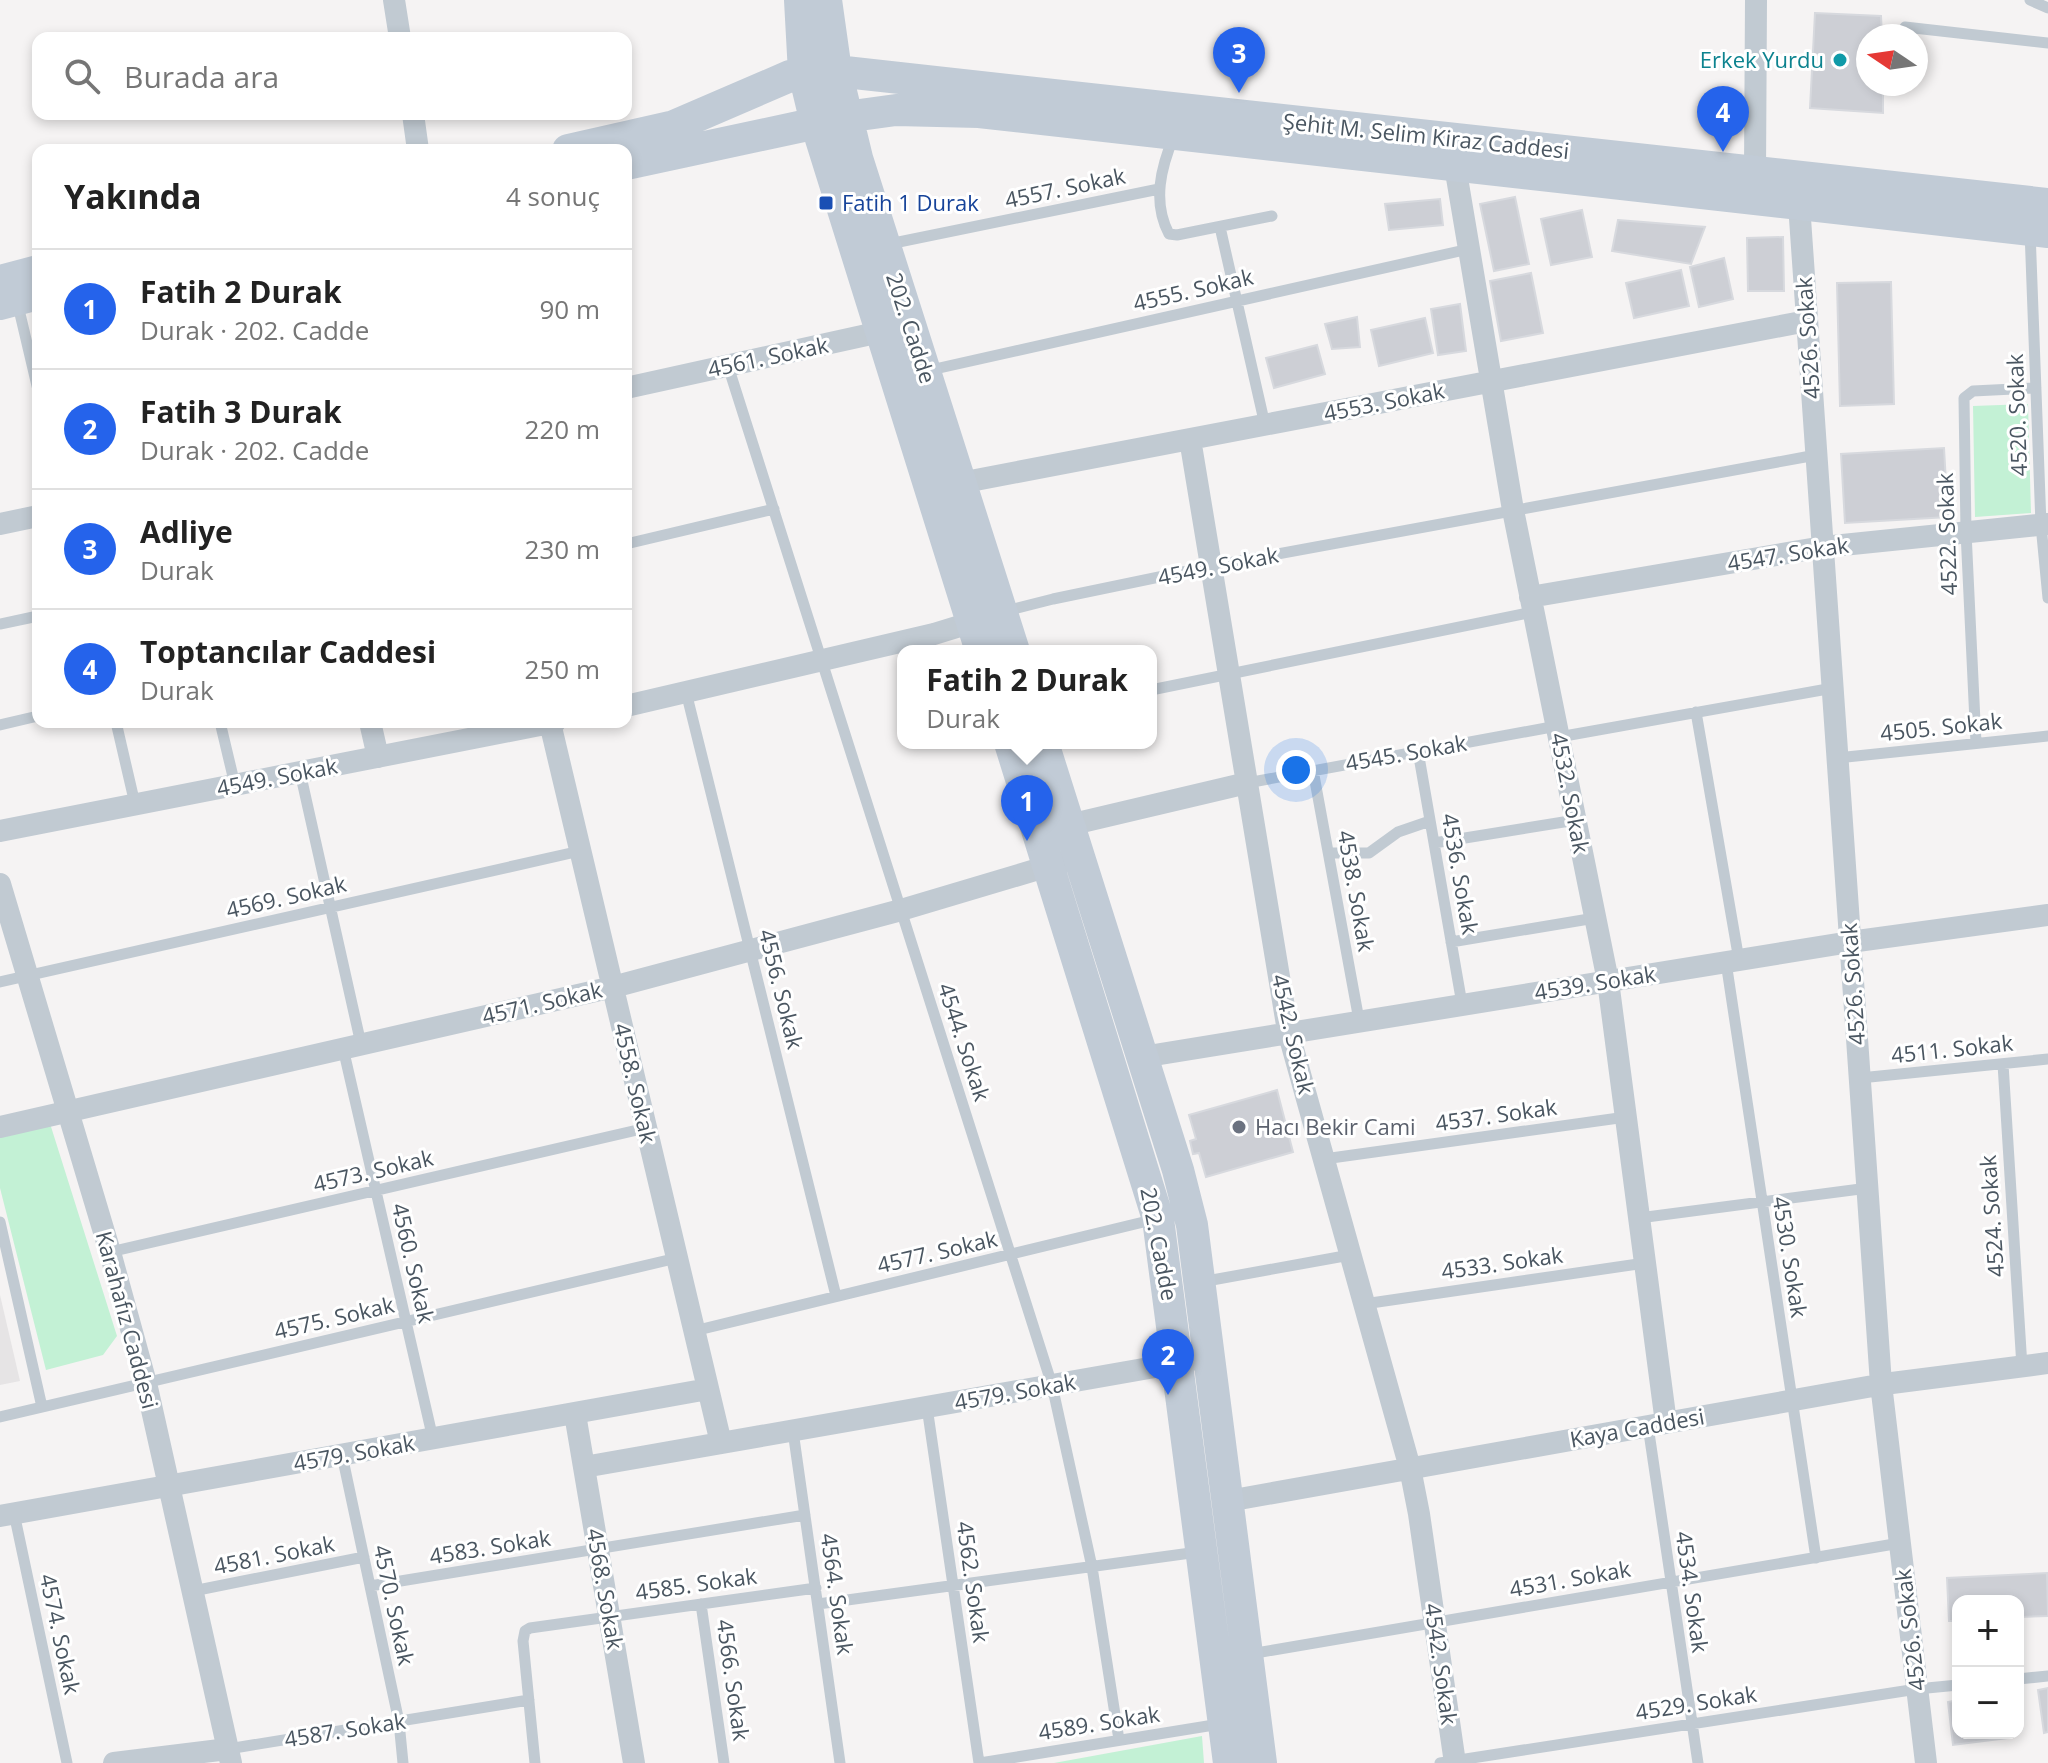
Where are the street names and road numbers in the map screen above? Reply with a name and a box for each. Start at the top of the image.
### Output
street label: Şehit M. Selim Kiraz Caddesi [1282,105,1571,165]
street label: 4557. Sokak [1002,160,1128,214]
street label: 4555. Sokak [1130,261,1256,317]
street label: 202. Cadde [880,269,944,387]
street label: 4526. Sokak [1788,276,1826,400]
street label: 4561. Sokak [705,329,831,383]
street label: 4520. Sokak [1999,353,2033,477]
street label: 4553. Sokak [1321,375,1447,427]
street label: 4522. Sokak [1929,472,1963,596]
street label: 4547. Sokak [1725,529,1851,577]
street label: 4549. Sokak [1155,539,1281,591]
street label: 4505. Sokak [1878,705,2004,747]
street label: 4545. Sokak [1343,727,1469,777]
street label: 4532. Sokak [1545,730,1597,856]
street label: 4549. Sokak [214,750,340,802]
street label: 4536. Sokak [1436,811,1486,937]
street label: 4538. Sokak [1332,828,1382,954]
street label: 4569. Sokak [223,868,349,924]
street label: 4526. Sokak [1833,922,1871,1046]
street label: 4556. Sokak [753,926,811,1052]
street label: 4539. Sokak [1532,958,1658,1006]
street label: 4542. Sokak [1266,971,1322,1097]
street label: 4571. Sokak [479,974,605,1030]
street label: 4544. Sokak [932,979,998,1105]
street label: 4558. Sokak [608,1020,664,1146]
street label: 4511. Sokak [1889,1027,2015,1069]
street label: 4537. Sokak [1433,1091,1559,1137]
street label: 4573. Sokak [310,1142,436,1198]
street label: 4524. Sokak [1972,1154,2010,1278]
street label: 202. Cadde [1134,1185,1186,1303]
street label: 4530. Sokak [1767,1194,1815,1320]
street label: 4560. Sokak [386,1200,442,1326]
street label: 4577. Sokak [874,1223,1000,1279]
street label: Karahafız Caddesi [90,1227,166,1412]
street label: 4533. Sokak [1439,1239,1565,1285]
street label: 4575. Sokak [271,1289,397,1345]
street label: 4579. Sokak [952,1366,1078,1416]
street label: Kaya Caddesi [1567,1400,1706,1454]
street label: 4579. Sokak [291,1427,417,1477]
street label: 4562. Sokak [951,1519,997,1645]
street label: 4583. Sokak [427,1522,553,1570]
street label: 4568. Sokak [581,1526,631,1652]
street label: 4581. Sokak [211,1528,337,1580]
street label: 4534. Sokak [1670,1529,1716,1655]
street label: 4564. Sokak [815,1531,861,1657]
street label: 4570. Sokak [368,1542,422,1668]
street label: 4531. Sokak [1507,1553,1633,1603]
street label: 4585. Sokak [633,1560,759,1606]
street label: 4526. Sokak [1887,1567,1931,1693]
street label: 4574. Sokak [34,1571,88,1697]
street label: 4542. Sokak [1419,1601,1465,1727]
street label: 4566. Sokak [711,1617,757,1743]
street label: 4529. Sokak [1633,1678,1759,1726]
street label: 4589. Sokak [1036,1698,1162,1746]
street label: 4587. Sokak [282,1705,408,1753]

